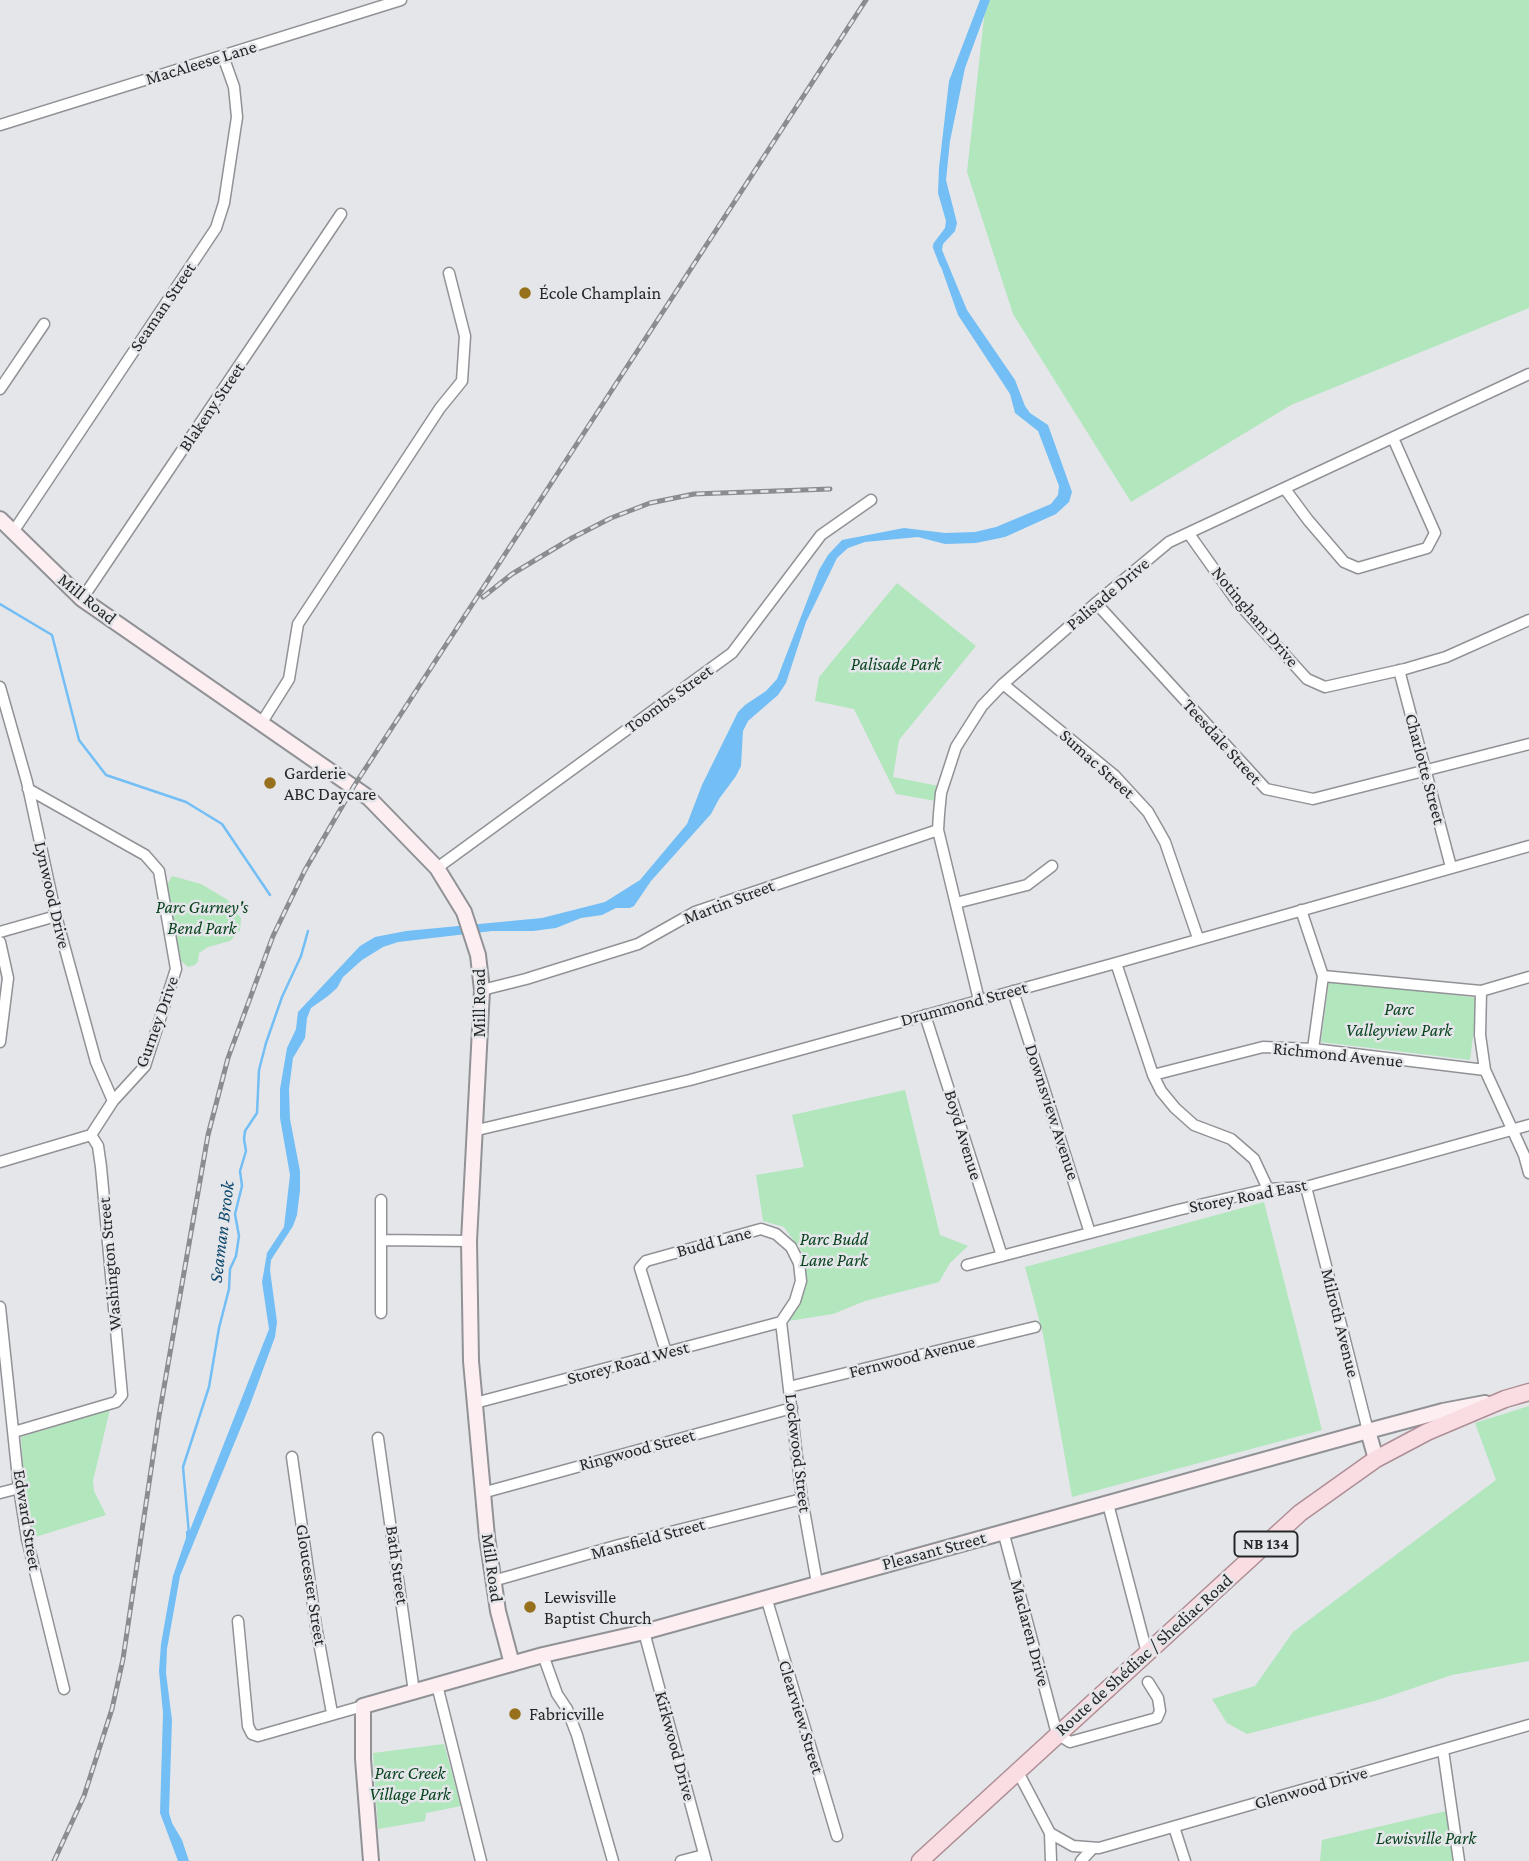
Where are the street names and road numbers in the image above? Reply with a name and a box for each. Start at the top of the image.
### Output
street label: MacAleese Lane [143,36,259,90]
street label: Seaman Street [125,258,201,356]
street label: Blakeny Street [174,358,250,456]
street label: Palisade Drive [1062,553,1154,635]
street label: Notingham Drive [1207,562,1303,672]
street label: Mill Road [53,569,121,629]
street label: Toombs Street [621,660,717,738]
street label: Teesdale Street [1178,695,1266,789]
street label: Charlotte Street [1400,711,1450,827]
street label: Sumac Street [1055,725,1139,803]
street label: Lynwood Drive [29,839,75,951]
street label: Martin Street [681,875,777,929]
street label: Mill Road [468,969,490,1037]
street label: Gurney Drive [130,973,184,1071]
street label: Drummond Street [898,977,1030,1031]
street label: Richmond Avenue [1272,1037,1404,1073]
street label: Downsview Avenue [1020,1041,1084,1183]
street label: Boyd Avenue [939,1087,987,1183]
street label: Storey Road East [1187,1174,1309,1218]
street label: Washington Street [93,1196,127,1332]
street label: Budd Lane [674,1222,754,1262]
street label: Milroth Avenue [1316,1266,1364,1380]
street label: Fernwood Avenue [847,1331,977,1383]
street label: Storey Road West [565,1336,691,1390]
street label: Lockwood Street [780,1392,816,1514]
street label: Ringwood Street [577,1424,697,1476]
street label: Edward Street [8,1468,46,1572]
street label: Mansfield Street [589,1513,707,1565]
street label: Gloucester Street [291,1523,331,1647]
street label: Bath Street [381,1524,413,1606]
street label: Pleasant Street [880,1527,988,1575]
street label: Mill Road [477,1532,507,1604]
road number: NB 134 [1234,1532,1298,1556]
street label: Route de Shédiac / Shediac Road [1051,1570,1237,1740]
street label: Maclaren Drive [1005,1577,1055,1689]
street label: Clearview Street [773,1658,829,1776]
street label: Kirkwood Drive [650,1689,700,1803]
street label: Glenwood Drive [1252,1762,1370,1814]

